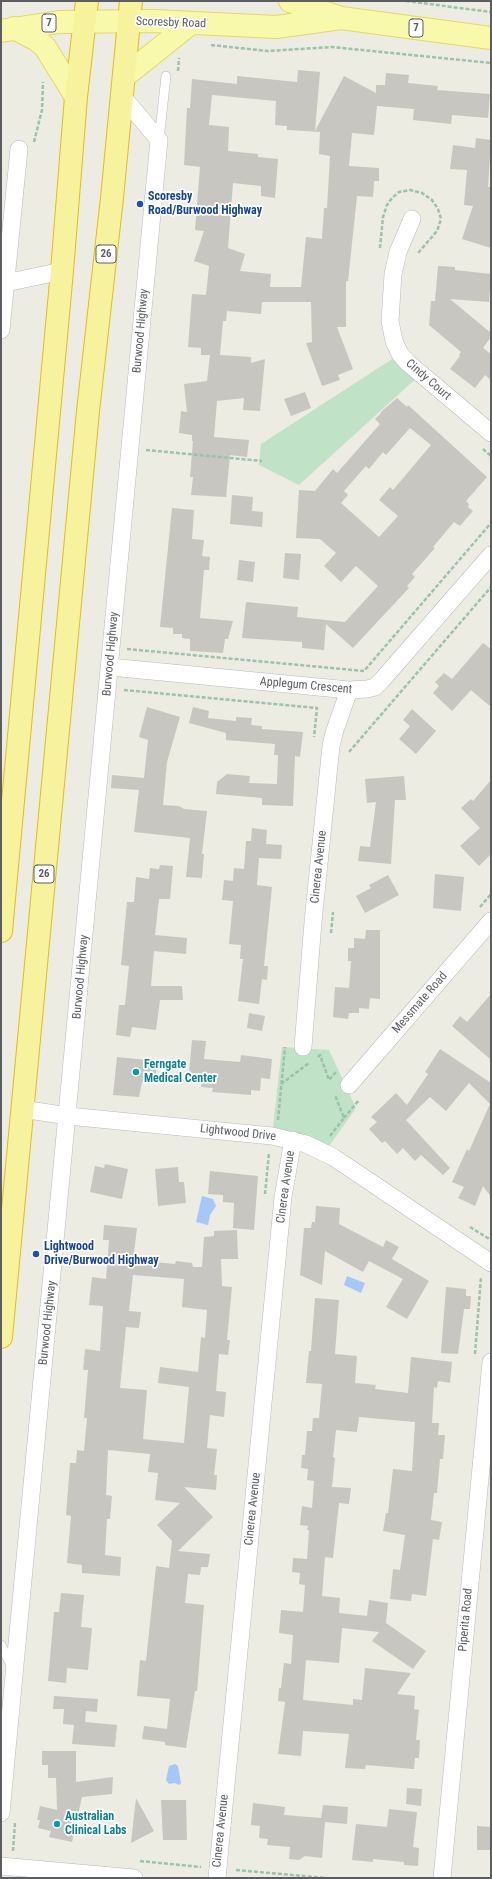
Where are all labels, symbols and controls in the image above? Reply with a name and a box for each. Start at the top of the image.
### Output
road number: 7 [42,14,56,32]
street label: Scoresby Road [136,15,206,31]
road number: 7 [409,19,423,37]
place label: Scoresby Road/Burwood Highway [148,190,262,218]
marker: Scoresby Road/Burwood Highway [135,199,145,209]
road number: 26 [96,245,116,263]
street label: Burwood Highway [130,288,152,374]
street label: Cindy Court [402,356,454,404]
street label: Burwood Highway [100,611,122,697]
street label: Applegum Crescent [259,675,353,697]
street label: Cinerea Avenue [308,830,330,904]
road number: 26 [34,865,54,883]
street label: Burwood Highway [70,934,92,1020]
street label: Messmate Road [389,969,451,1037]
place label: Ferngate Medical Center [144,1058,217,1086]
marker: Ferngate Medical Center [131,1067,141,1077]
street label: Lightwood Drive [199,1122,277,1144]
street label: Cinerea Avenue [274,1150,298,1224]
place label: Lightwood Drive/Burwood Highway [44,1240,159,1268]
marker: Lightwood Drive/Burwood Highway [31,1249,41,1259]
street label: Burwood Highway [36,1280,60,1366]
street label: Cinerea Avenue [242,1472,264,1546]
street label: Piperita Road [456,1588,476,1652]
street label: Cinerea Avenue [210,1794,232,1868]
place label: Australian Clinical Labs [65,1810,127,1838]
marker: Australian Clinical Labs [52,1819,62,1829]

